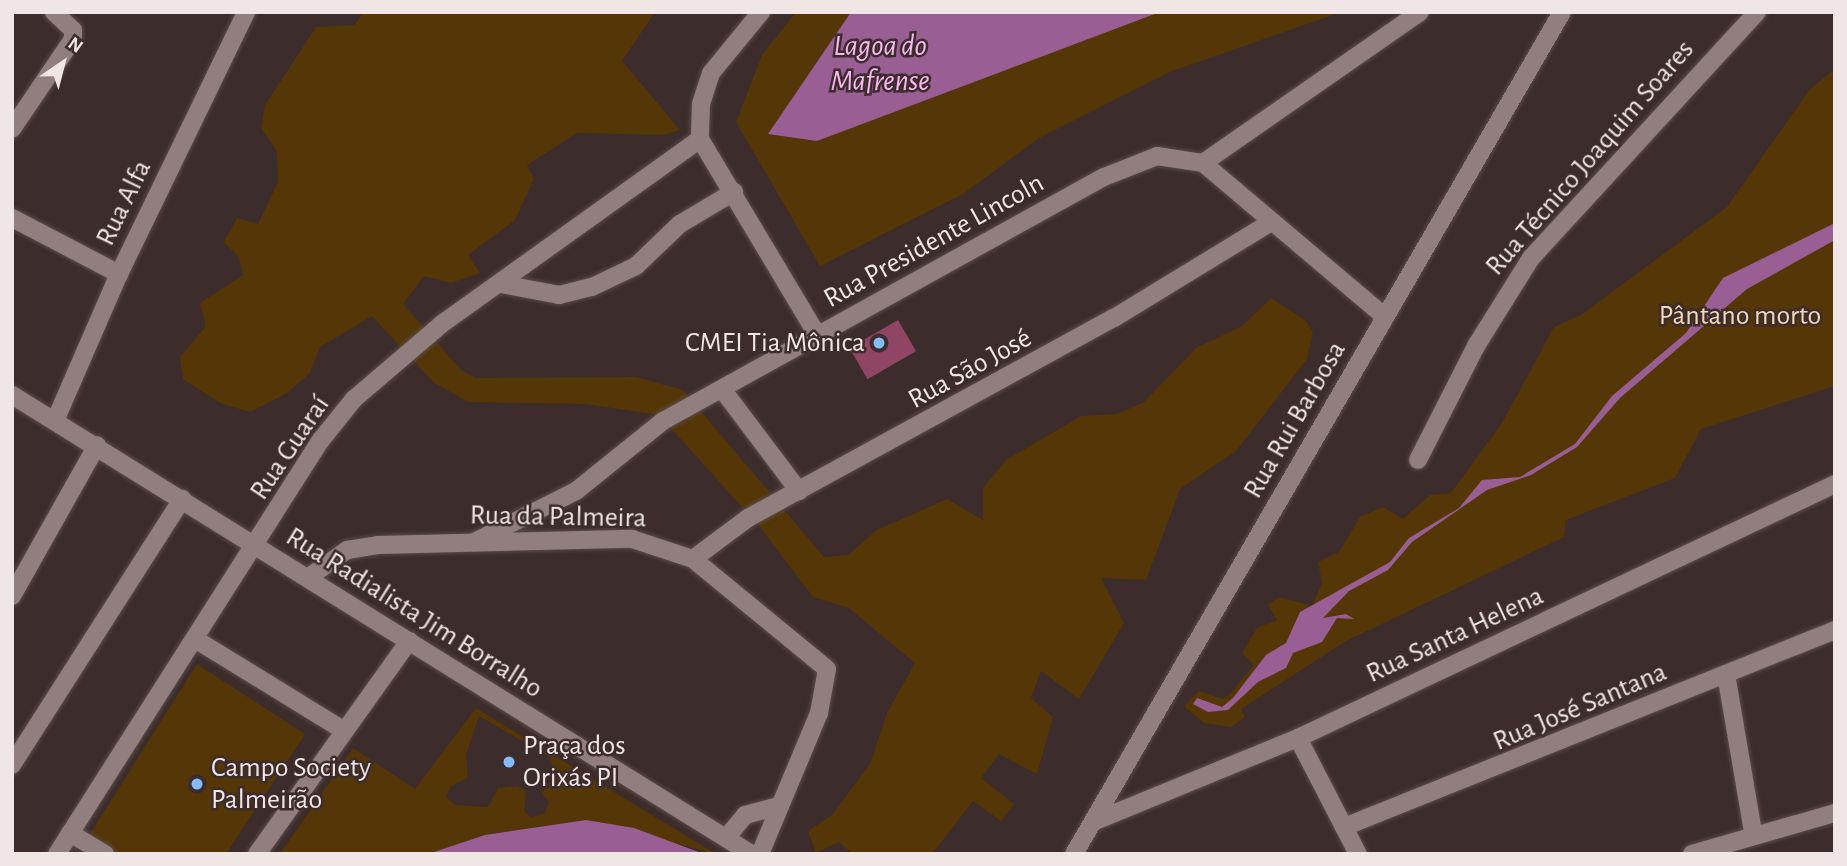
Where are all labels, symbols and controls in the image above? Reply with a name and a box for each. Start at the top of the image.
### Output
north arrow [28,28,98,98]
water label: Lagoa do Mafrense [830,28,930,98]
street label: Rua Técnico Joaquim Soares [1479,33,1701,283]
text: N [64,34,86,57]
street label: Rua Alfa [89,155,159,251]
street label: Rua Presidente Lincoln [818,166,1050,316]
park label: Pântano morto [1659,299,1821,333]
street label: Rua São José [902,321,1038,417]
place label: CMEI Tia Mônica [685,326,865,360]
marker: CMEI Tia Mônica [871,335,887,351]
street label: Rua Rui Barbosa [1237,336,1353,504]
street label: Rua Guaraí [243,389,337,507]
street label: Rua da Palmeira [470,499,646,535]
street label: Rua Radialista Jim Borralho [280,520,548,706]
street label: Rua Santa Helena [1361,579,1549,691]
street label: Rua José Santana [1488,655,1672,759]
place label: Praça dos Orixás PI [523,729,626,795]
place label: Campo Society Palmeirão [211,751,371,817]
marker: Praça dos Orixás PI [501,754,517,770]
marker: Campo Society Palmeirão [189,776,205,792]

